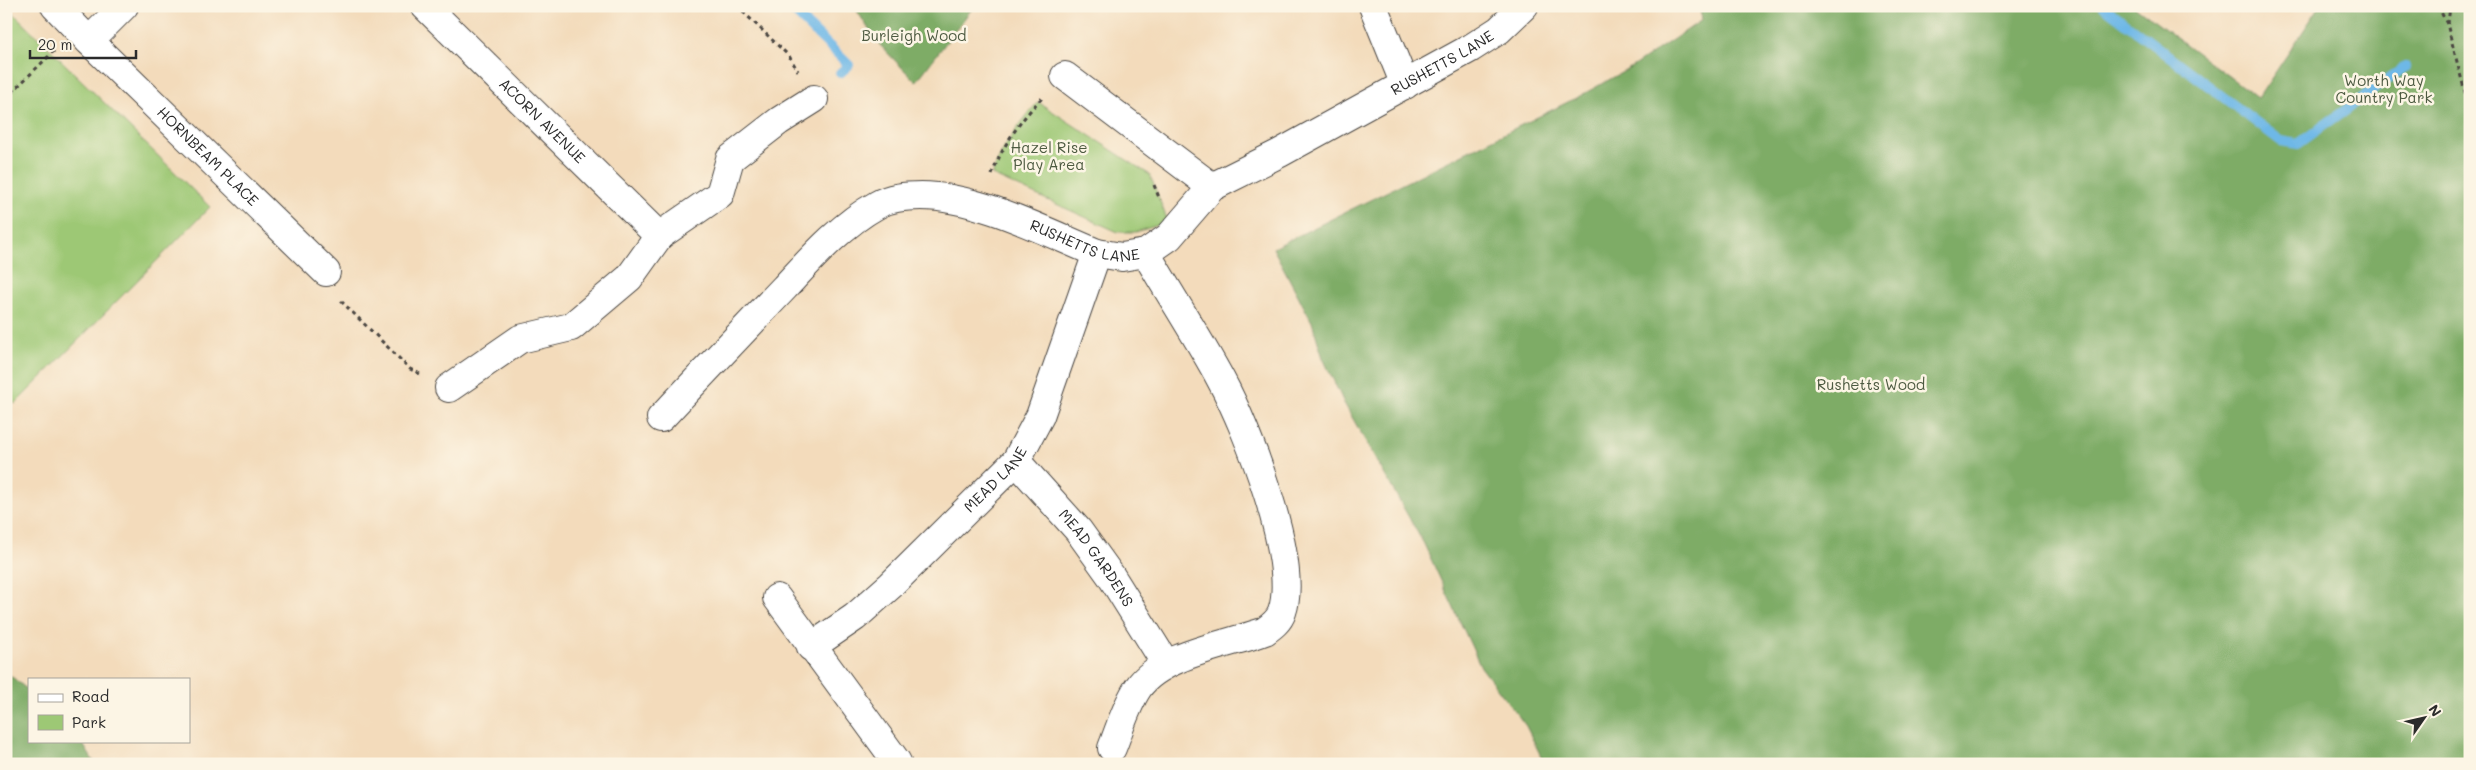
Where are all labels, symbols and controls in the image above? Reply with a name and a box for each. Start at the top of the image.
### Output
park label: Burleigh Wood [861,25,967,45]
street label: RUSHETTS LANE [1387,25,1497,99]
scale bar [30,28,136,60]
text: 20 m [38,34,72,54]
park label: Worth Way Country Park [2336,70,2432,107]
street label: ACORN AVENUE [495,73,591,168]
street label: HORNBEAM PLACE [153,102,264,210]
park label: Hazel Rise Play Area [1010,137,1088,174]
street label: RUSHETTS LANE [1027,214,1141,266]
park label: Rushetts Wood [1817,374,1925,394]
street label: MEAD LANE [959,443,1031,516]
street label: MEAD GARDENS [1055,504,1139,610]
legend [28,678,190,742]
text: Road [72,686,109,706]
north arrow [2398,692,2448,742]
text: N [2424,701,2446,720]
text: Park [72,712,106,732]

